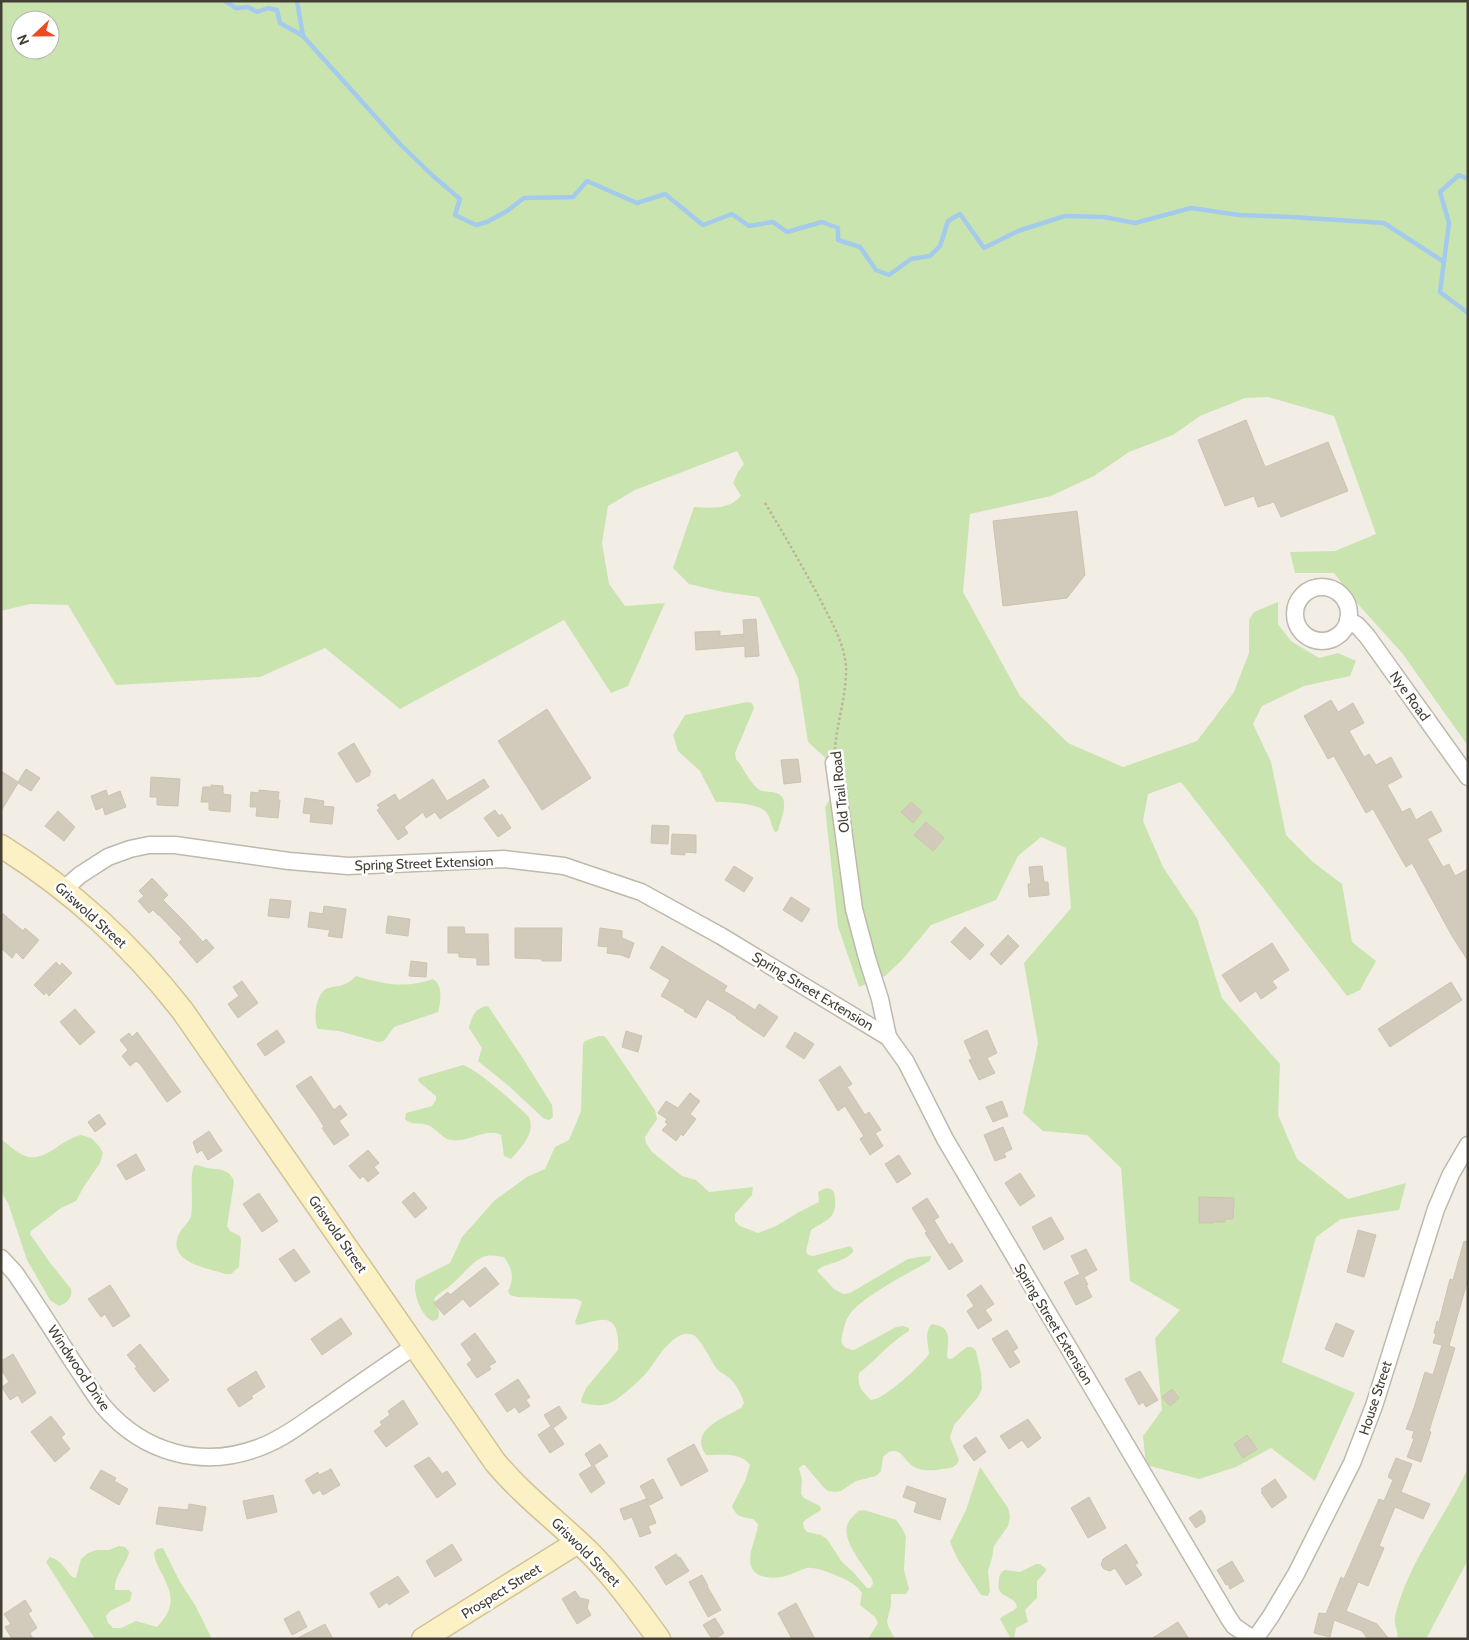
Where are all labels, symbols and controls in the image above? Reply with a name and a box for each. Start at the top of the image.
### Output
north arrow [10,10,60,60]
text: N [13,32,33,48]
street label: Nye Road [1386,668,1434,724]
street label: Old Trail Road [827,750,853,834]
street label: Spring Street Extension [354,852,494,874]
street label: Griswold Street [51,878,131,952]
street label: Spring Street Extension [749,948,877,1035]
street label: Griswold Street [305,1192,371,1276]
street label: Spring Street Extension [1011,1260,1098,1388]
street label: Windwood Drive [44,1322,114,1414]
street label: House Street [1355,1358,1396,1437]
street label: Griswold Street [548,1514,625,1591]
street label: Prospect Street [458,1559,545,1623]

